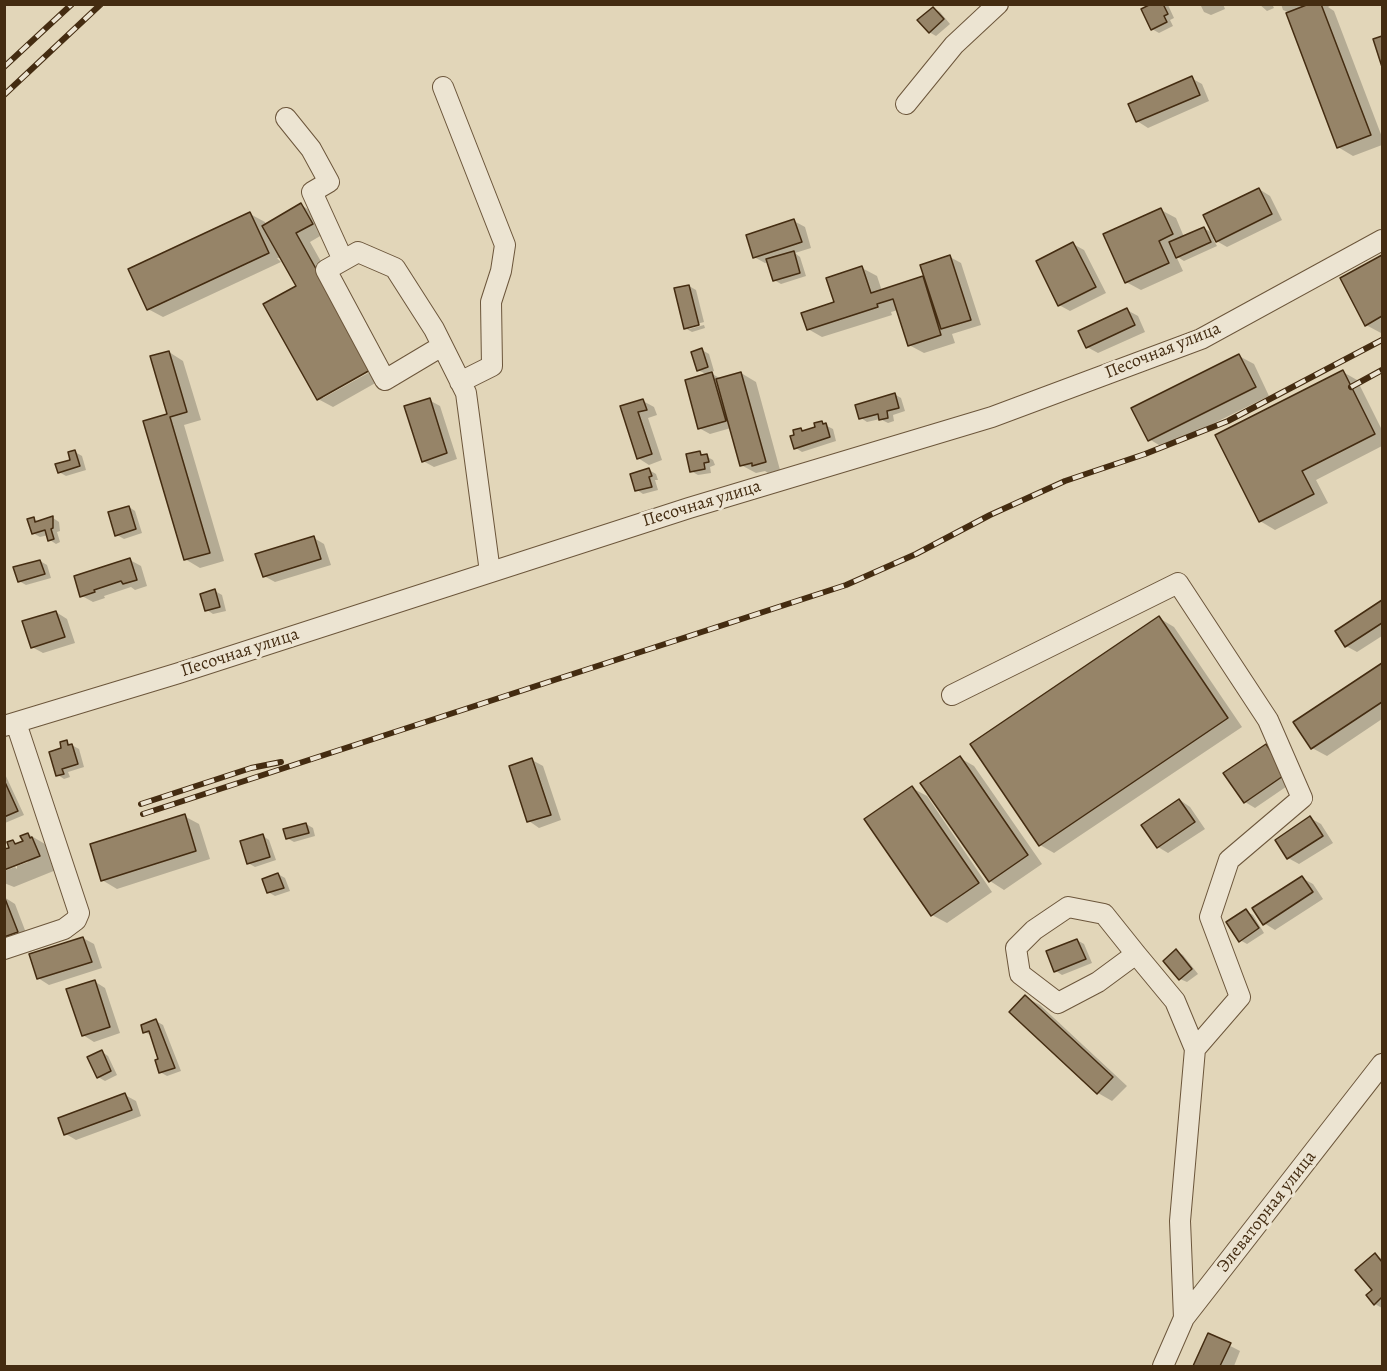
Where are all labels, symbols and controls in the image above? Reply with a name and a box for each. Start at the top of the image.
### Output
street label: Песочная улица [1102,318,1224,384]
street label: Песочная улица [640,476,764,532]
street label: Песочная улица [178,624,302,682]
street label: Элеваторная улица [1213,1147,1321,1277]

